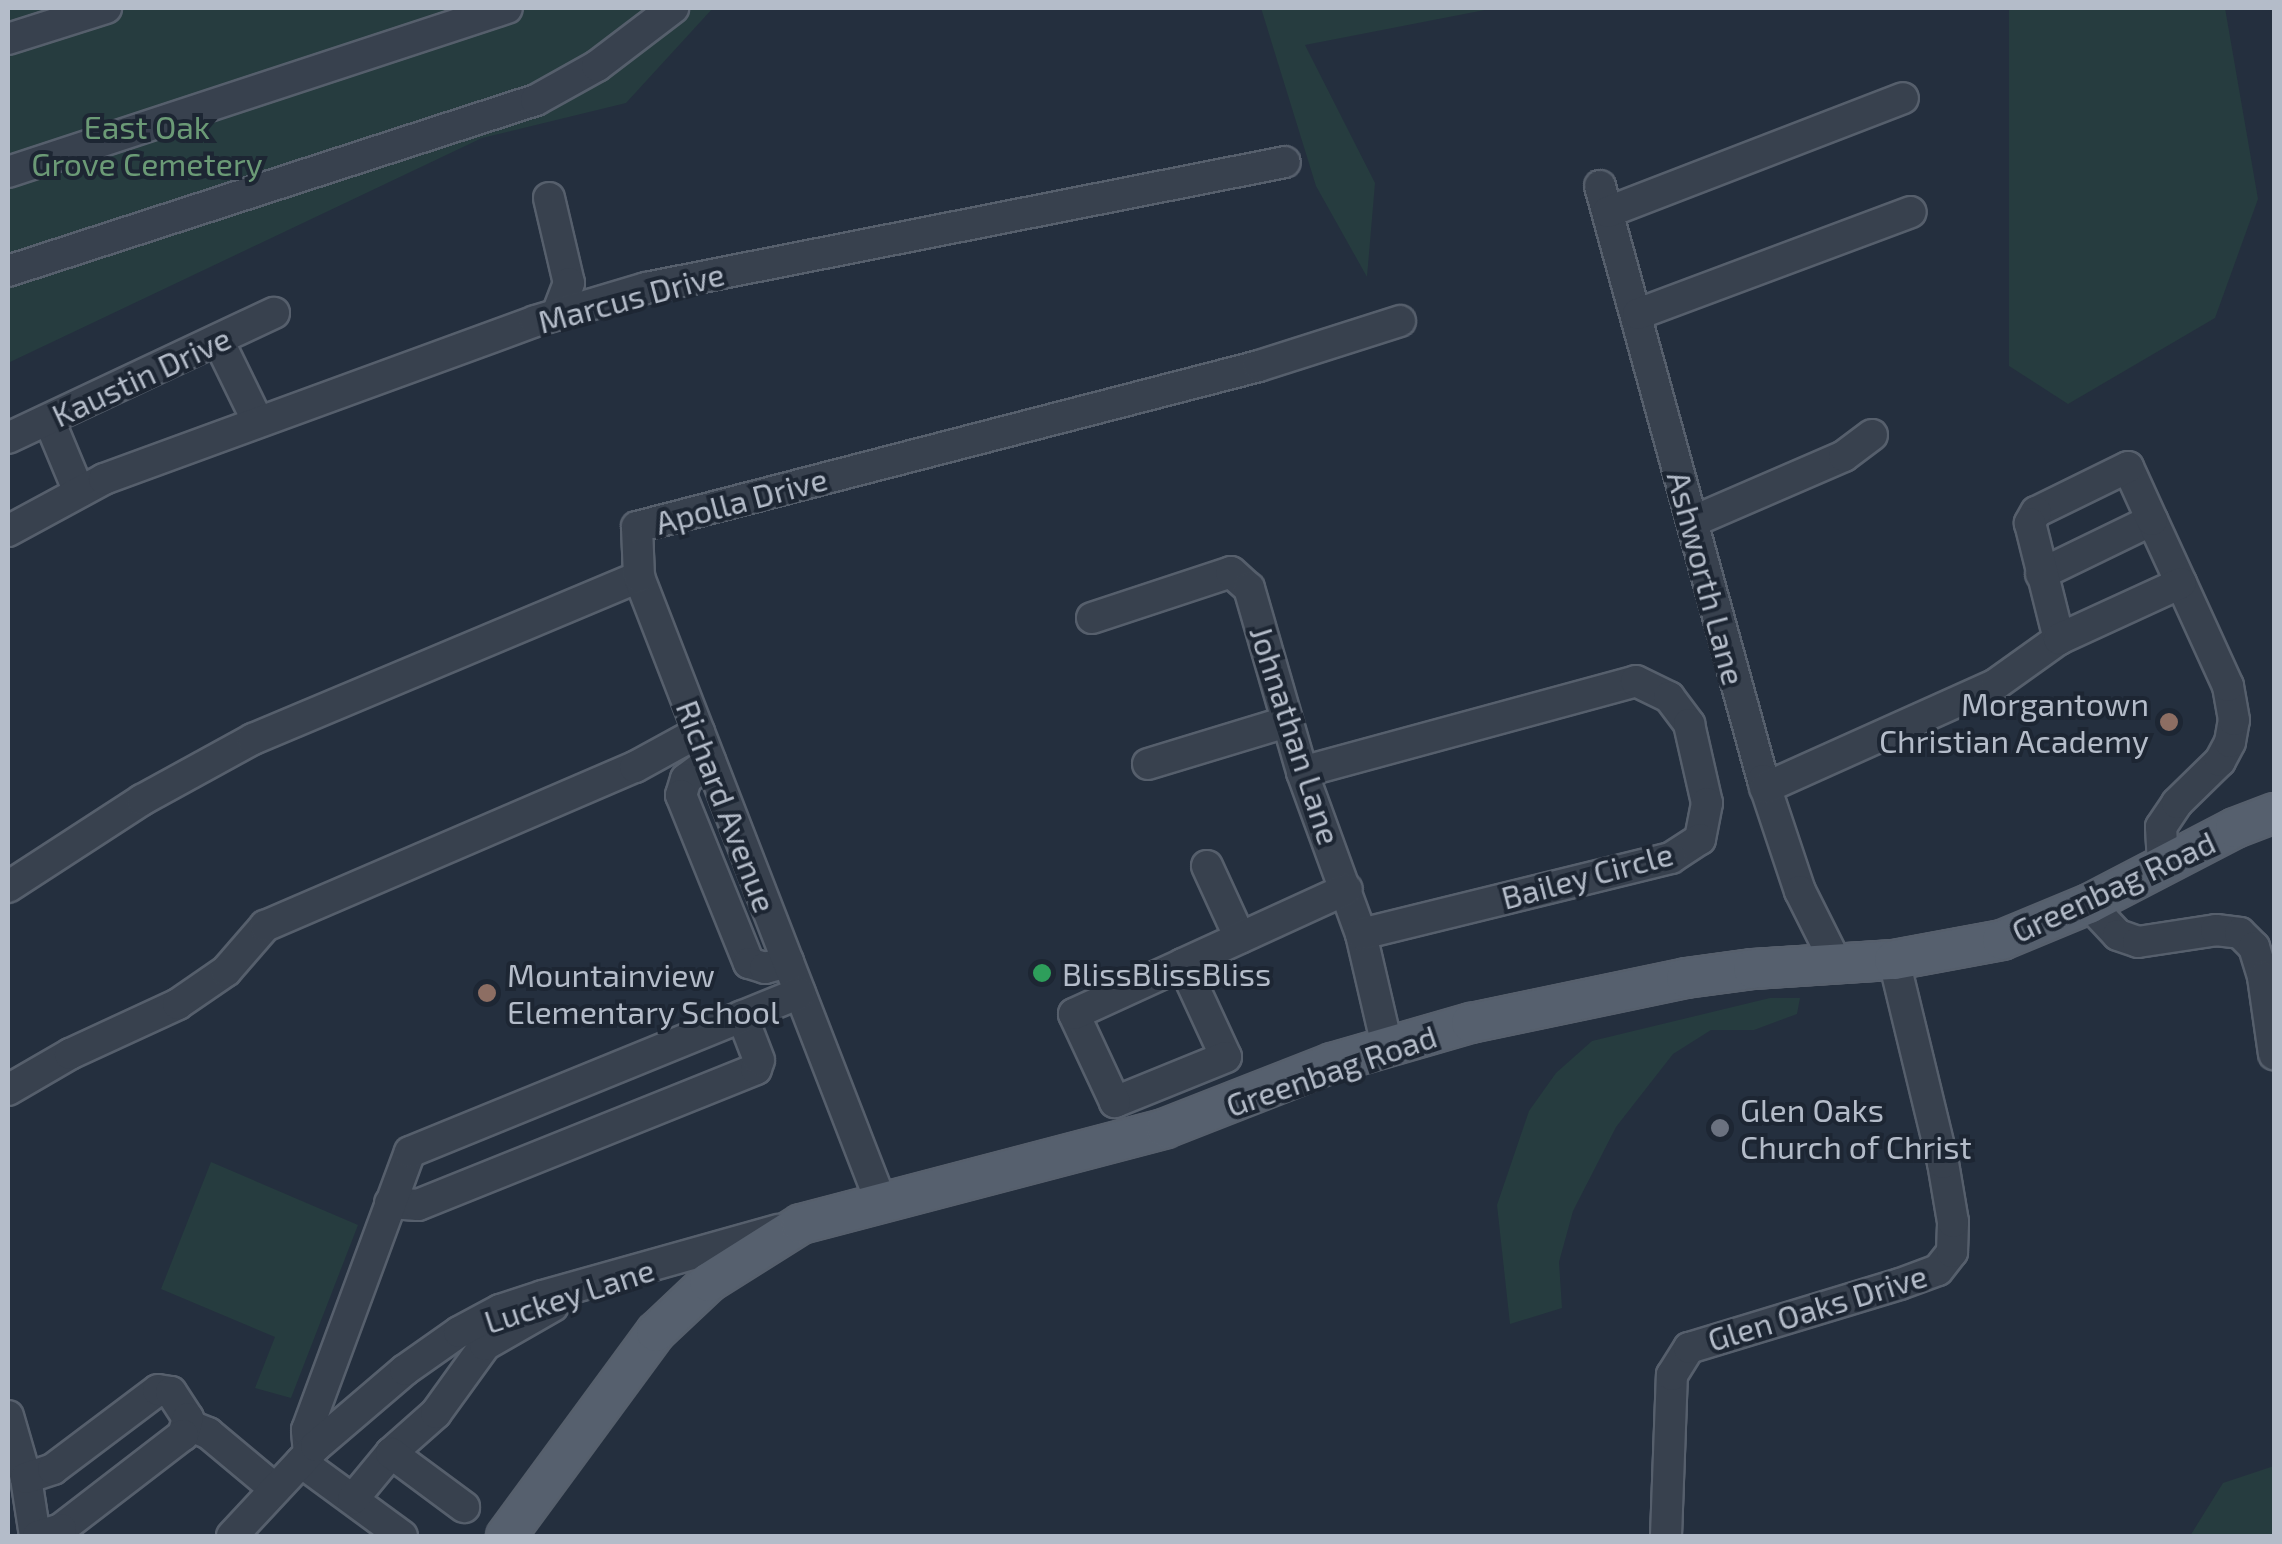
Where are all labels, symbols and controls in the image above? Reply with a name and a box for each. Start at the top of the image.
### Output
park label: East Oak Grove Cemetery [31,108,263,183]
street label: Marcus Drive [534,254,728,340]
street label: Kaustin Drive [46,318,236,434]
street label: Apolla Drive [651,459,831,541]
street label: Ashworth Lane [1660,467,1754,689]
street label: Johnathan Lane [1243,621,1349,849]
place label: Morgantown Christian Academy [1878,685,2149,760]
street label: Richard Avenue [669,694,785,918]
marker: Morgantown Christian Academy [2158,711,2180,733]
street label: Greenbag Road [2005,822,2221,950]
street label: Bailey Circle [1497,834,1677,916]
place label: BlissBlissBliss [1062,954,1271,992]
place label: Mountainview Elementary School [507,956,780,1031]
marker: BlissBlissBliss [1031,962,1053,984]
marker: Mountainview Elementary School [476,982,498,1004]
street label: Greenbag Road [1221,1016,1441,1124]
place label: Glen Oaks Church of Christ [1740,1091,1972,1166]
marker: Glen Oaks Church of Christ [1709,1117,1731,1139]
street label: Luckey Lane [479,1249,659,1341]
street label: Glen Oaks Drive [1703,1255,1931,1359]

